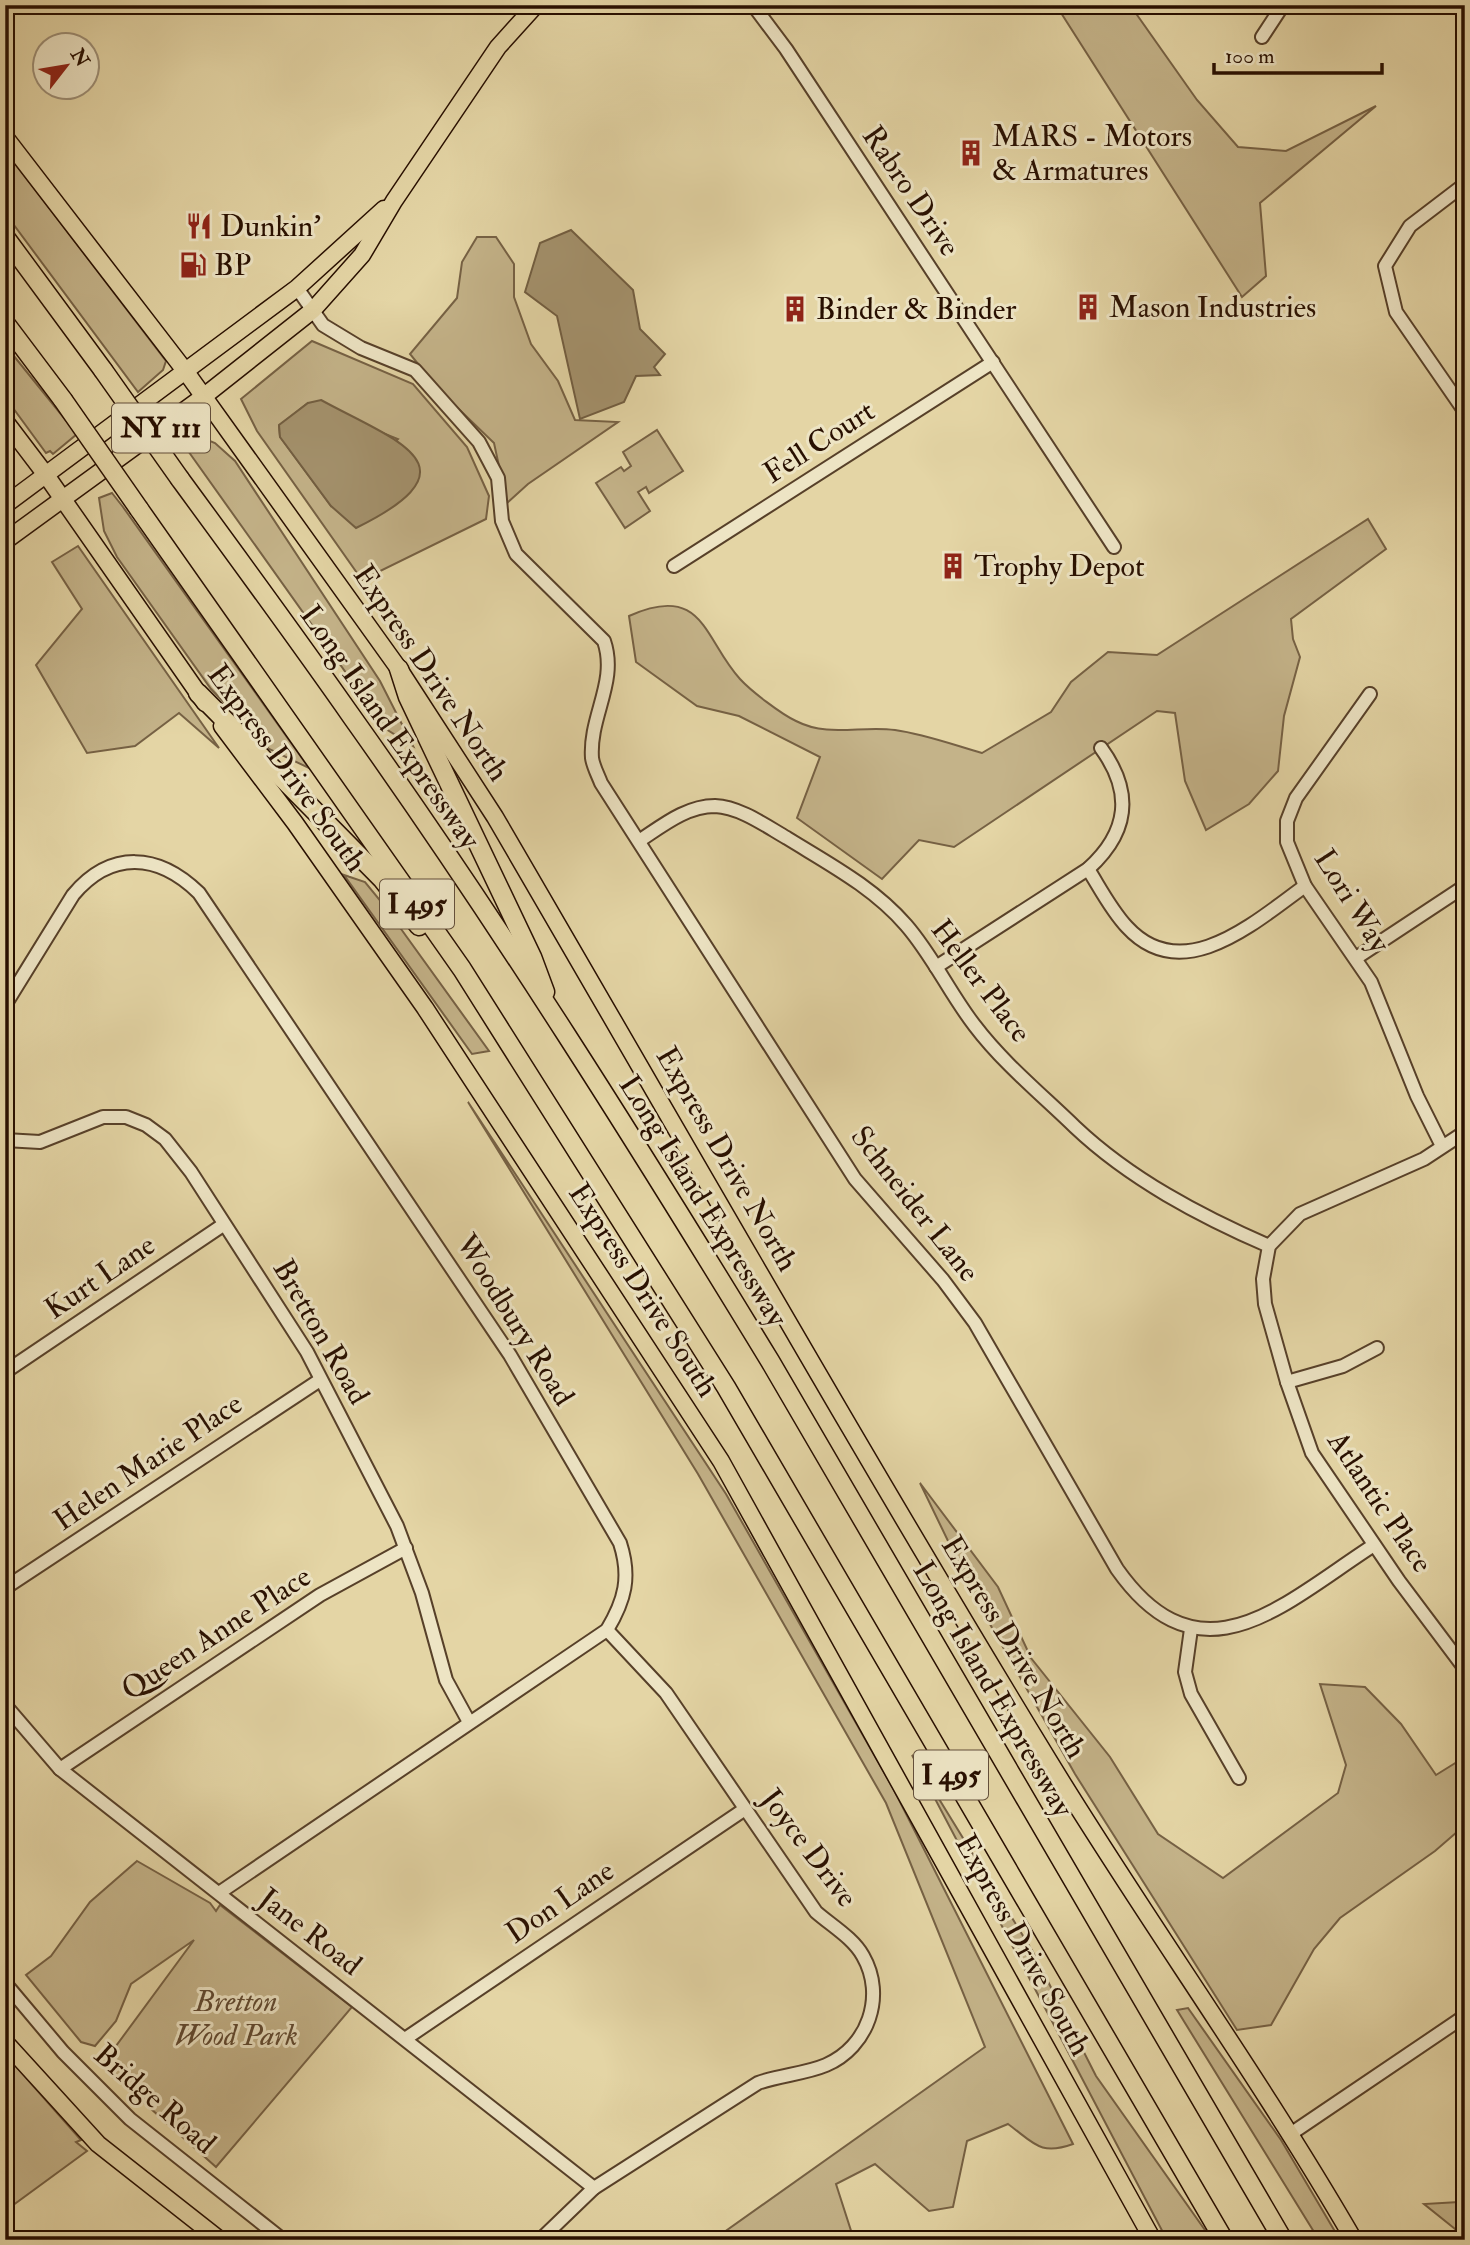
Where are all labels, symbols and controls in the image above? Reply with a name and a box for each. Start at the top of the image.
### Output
north arrow [32,32,102,102]
scale bar [1214,32,1382,76]
text: N [65,43,95,72]
text: 100 m [1225,43,1275,70]
place label: MARS - Motors & Armatures [992,118,1192,189]
street label: Rabro Drive [854,119,968,263]
building icon: MARS - Motors & Armatures [956,138,986,168]
place label: Dunkin' [220,208,321,245]
restaurant icon: Dunkin' [184,211,214,241]
place label: BP [214,247,251,284]
fuel station icon: BP [178,250,208,280]
place label: Mason Industries [1109,289,1316,326]
place label: Binder & Binder [816,291,1016,328]
building icon: Mason Industries [1073,292,1103,322]
building icon: Binder & Binder [780,294,810,324]
street label: Fell Court [756,392,882,492]
road number: NY 111 [112,404,210,452]
place label: Trophy Depot [974,548,1145,585]
building icon: Trophy Depot [938,551,968,581]
street label: Express Drive North [345,558,517,788]
street label: Long Island Expressway [292,598,489,857]
street label: Express Drive South [199,657,375,879]
street label: Lori Way [1306,842,1399,960]
road number: I 495 [380,880,454,928]
street label: Heller Place [923,912,1039,1050]
street label: Express Drive North [648,1040,806,1278]
street label: Long Island Expressway [611,1068,796,1334]
street label: Schneider Lane [843,1119,987,1289]
street label: Express Drive South [560,1176,726,1404]
street label: Kurt Lane [38,1227,162,1327]
street label: Woodbury Road [447,1227,582,1413]
street label: Bretton Road [265,1253,377,1411]
street label: Helen Marie Place [46,1385,250,1539]
street label: Atlantic Place [1319,1424,1441,1580]
street label: Express Drive North [933,1529,1095,1765]
street label: Long Island Expressway [905,1554,1082,1824]
street label: Queen Anne Place [114,1558,318,1708]
road number: I 495 [914,1750,988,1800]
street label: Joyce Drive [752,1781,865,1914]
street label: Express Drive South [947,1828,1099,2062]
street label: Don Lane [499,1852,621,1952]
street label: Jane Road [250,1880,369,1984]
park label: Bretton Wood Park [174,1983,298,2054]
street label: Bridge Road [86,2036,224,2162]

